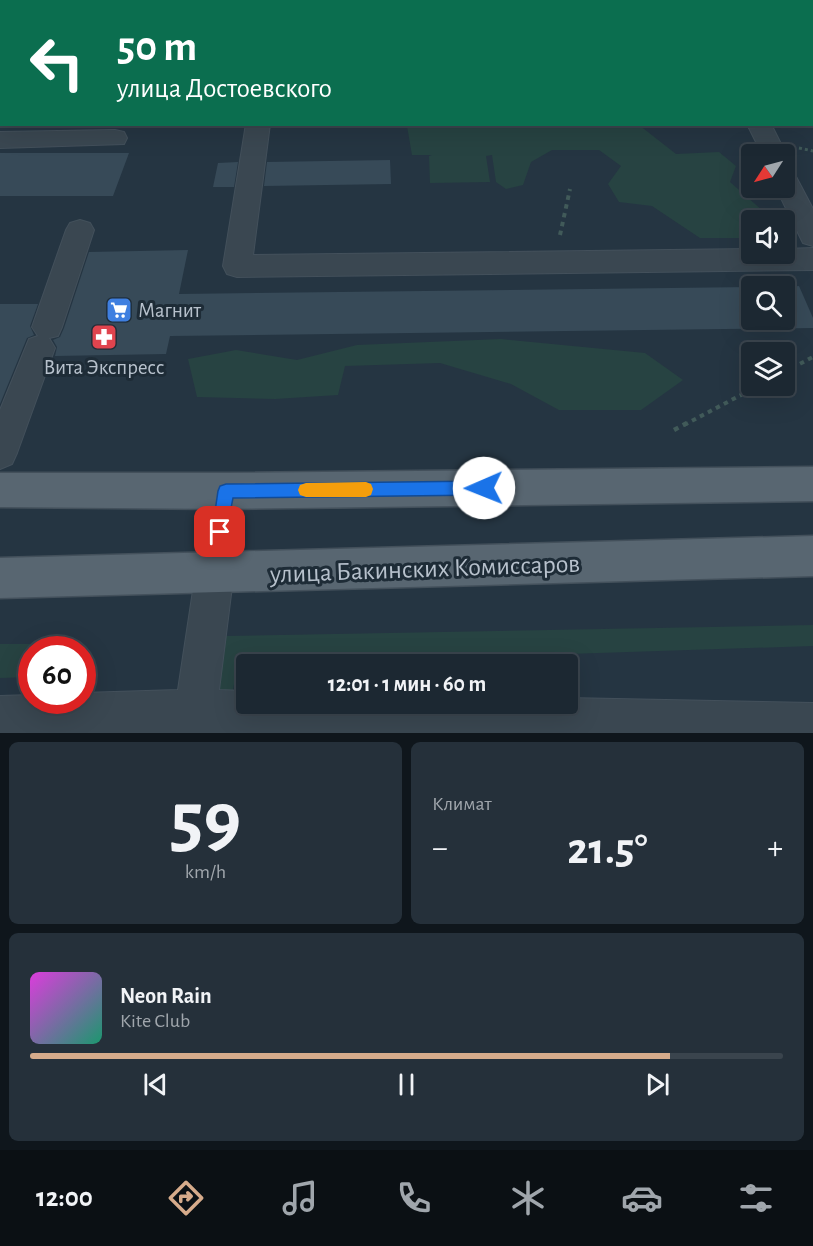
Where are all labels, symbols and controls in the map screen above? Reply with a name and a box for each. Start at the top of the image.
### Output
icon: left [18,24,96,102]
text: 50 m [117,26,197,68]
text: улица Достоевского [117,75,332,102]
north arrow [741,144,795,198]
map controls [741,144,795,396]
button: sound [741,210,795,264]
button: search [741,276,795,330]
supermarket icon: Магнит [104,295,134,325]
place label: Магнит [138,300,202,321]
pharmacy icon: Вита Экспресс [89,322,119,352]
button: layers [741,342,795,396]
place label: Вита Экспресс [43,357,165,378]
position arrow [452,456,516,520]
pin [194,506,245,557]
icon: arrive [203,515,236,548]
street label: улица Бакинских Комиссаров [268,551,581,587]
speed limit sign: 60 [18,636,96,714]
text: 12:01 · 1 мин · 60 m [328,673,486,695]
text: 59 [170,782,241,860]
text: Климат [432,794,492,814]
text: 21.5° [567,827,648,872]
text: − [432,832,448,865]
text: + [767,832,783,865]
text: km/h [185,862,226,882]
text: Neon Rain [120,985,212,1007]
text: Kite Club [120,1011,190,1031]
icon: previous [139,1068,172,1101]
icon: pause [390,1068,423,1101]
icon: next [641,1068,674,1101]
icon: directions [165,1177,207,1219]
icon: music [279,1177,321,1219]
icon: phone [393,1177,435,1219]
icon: climate [507,1177,549,1219]
icon: car [621,1177,663,1219]
icon: filters [735,1177,777,1219]
text: 12:00 [36,1184,93,1211]

